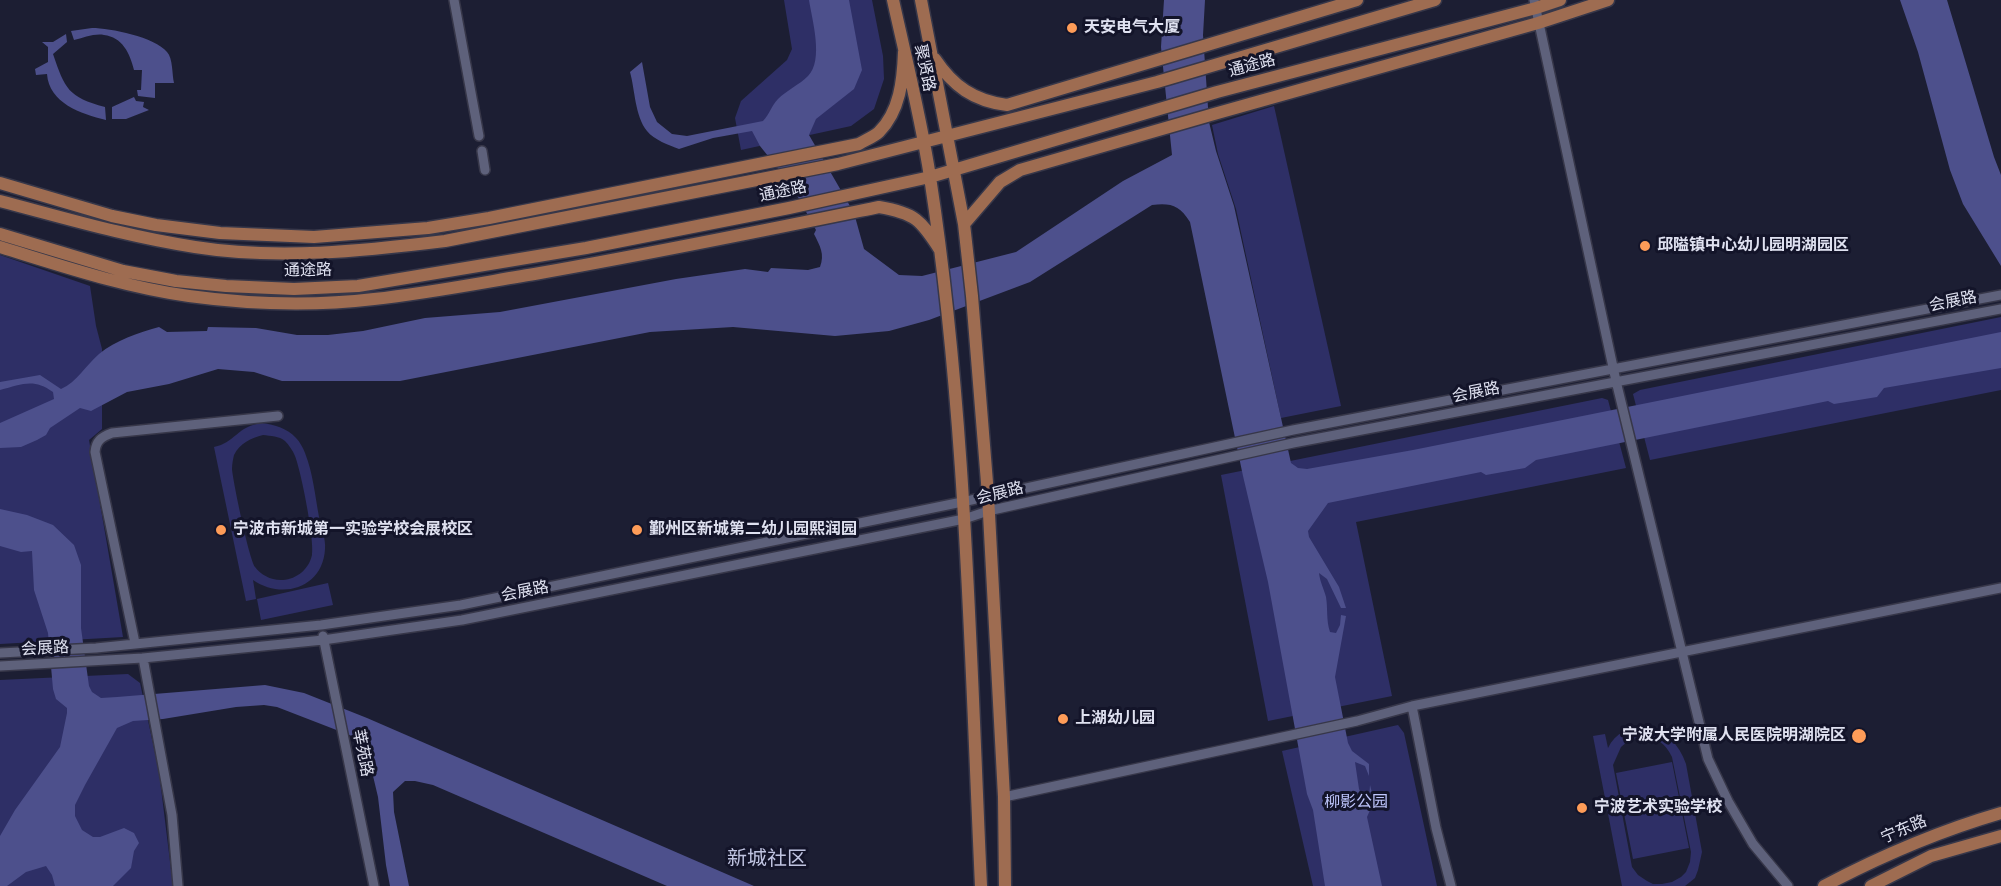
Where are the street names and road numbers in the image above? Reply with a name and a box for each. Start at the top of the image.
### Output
street label: 聚贤路 [910,43,938,93]
street label: 通途路 [1226,51,1278,81]
street label: 通途路 [758,178,808,206]
street label: 通途路 [284,261,332,281]
street label: 会展路 [1928,288,1978,316]
street label: 会展路 [1451,379,1501,407]
street label: 会展路 [974,479,1026,509]
street label: 会展路 [500,578,550,606]
street label: 会展路 [21,638,69,660]
street label: 莘苑路 [348,728,376,778]
street label: 宁东路 [1878,812,1930,848]

